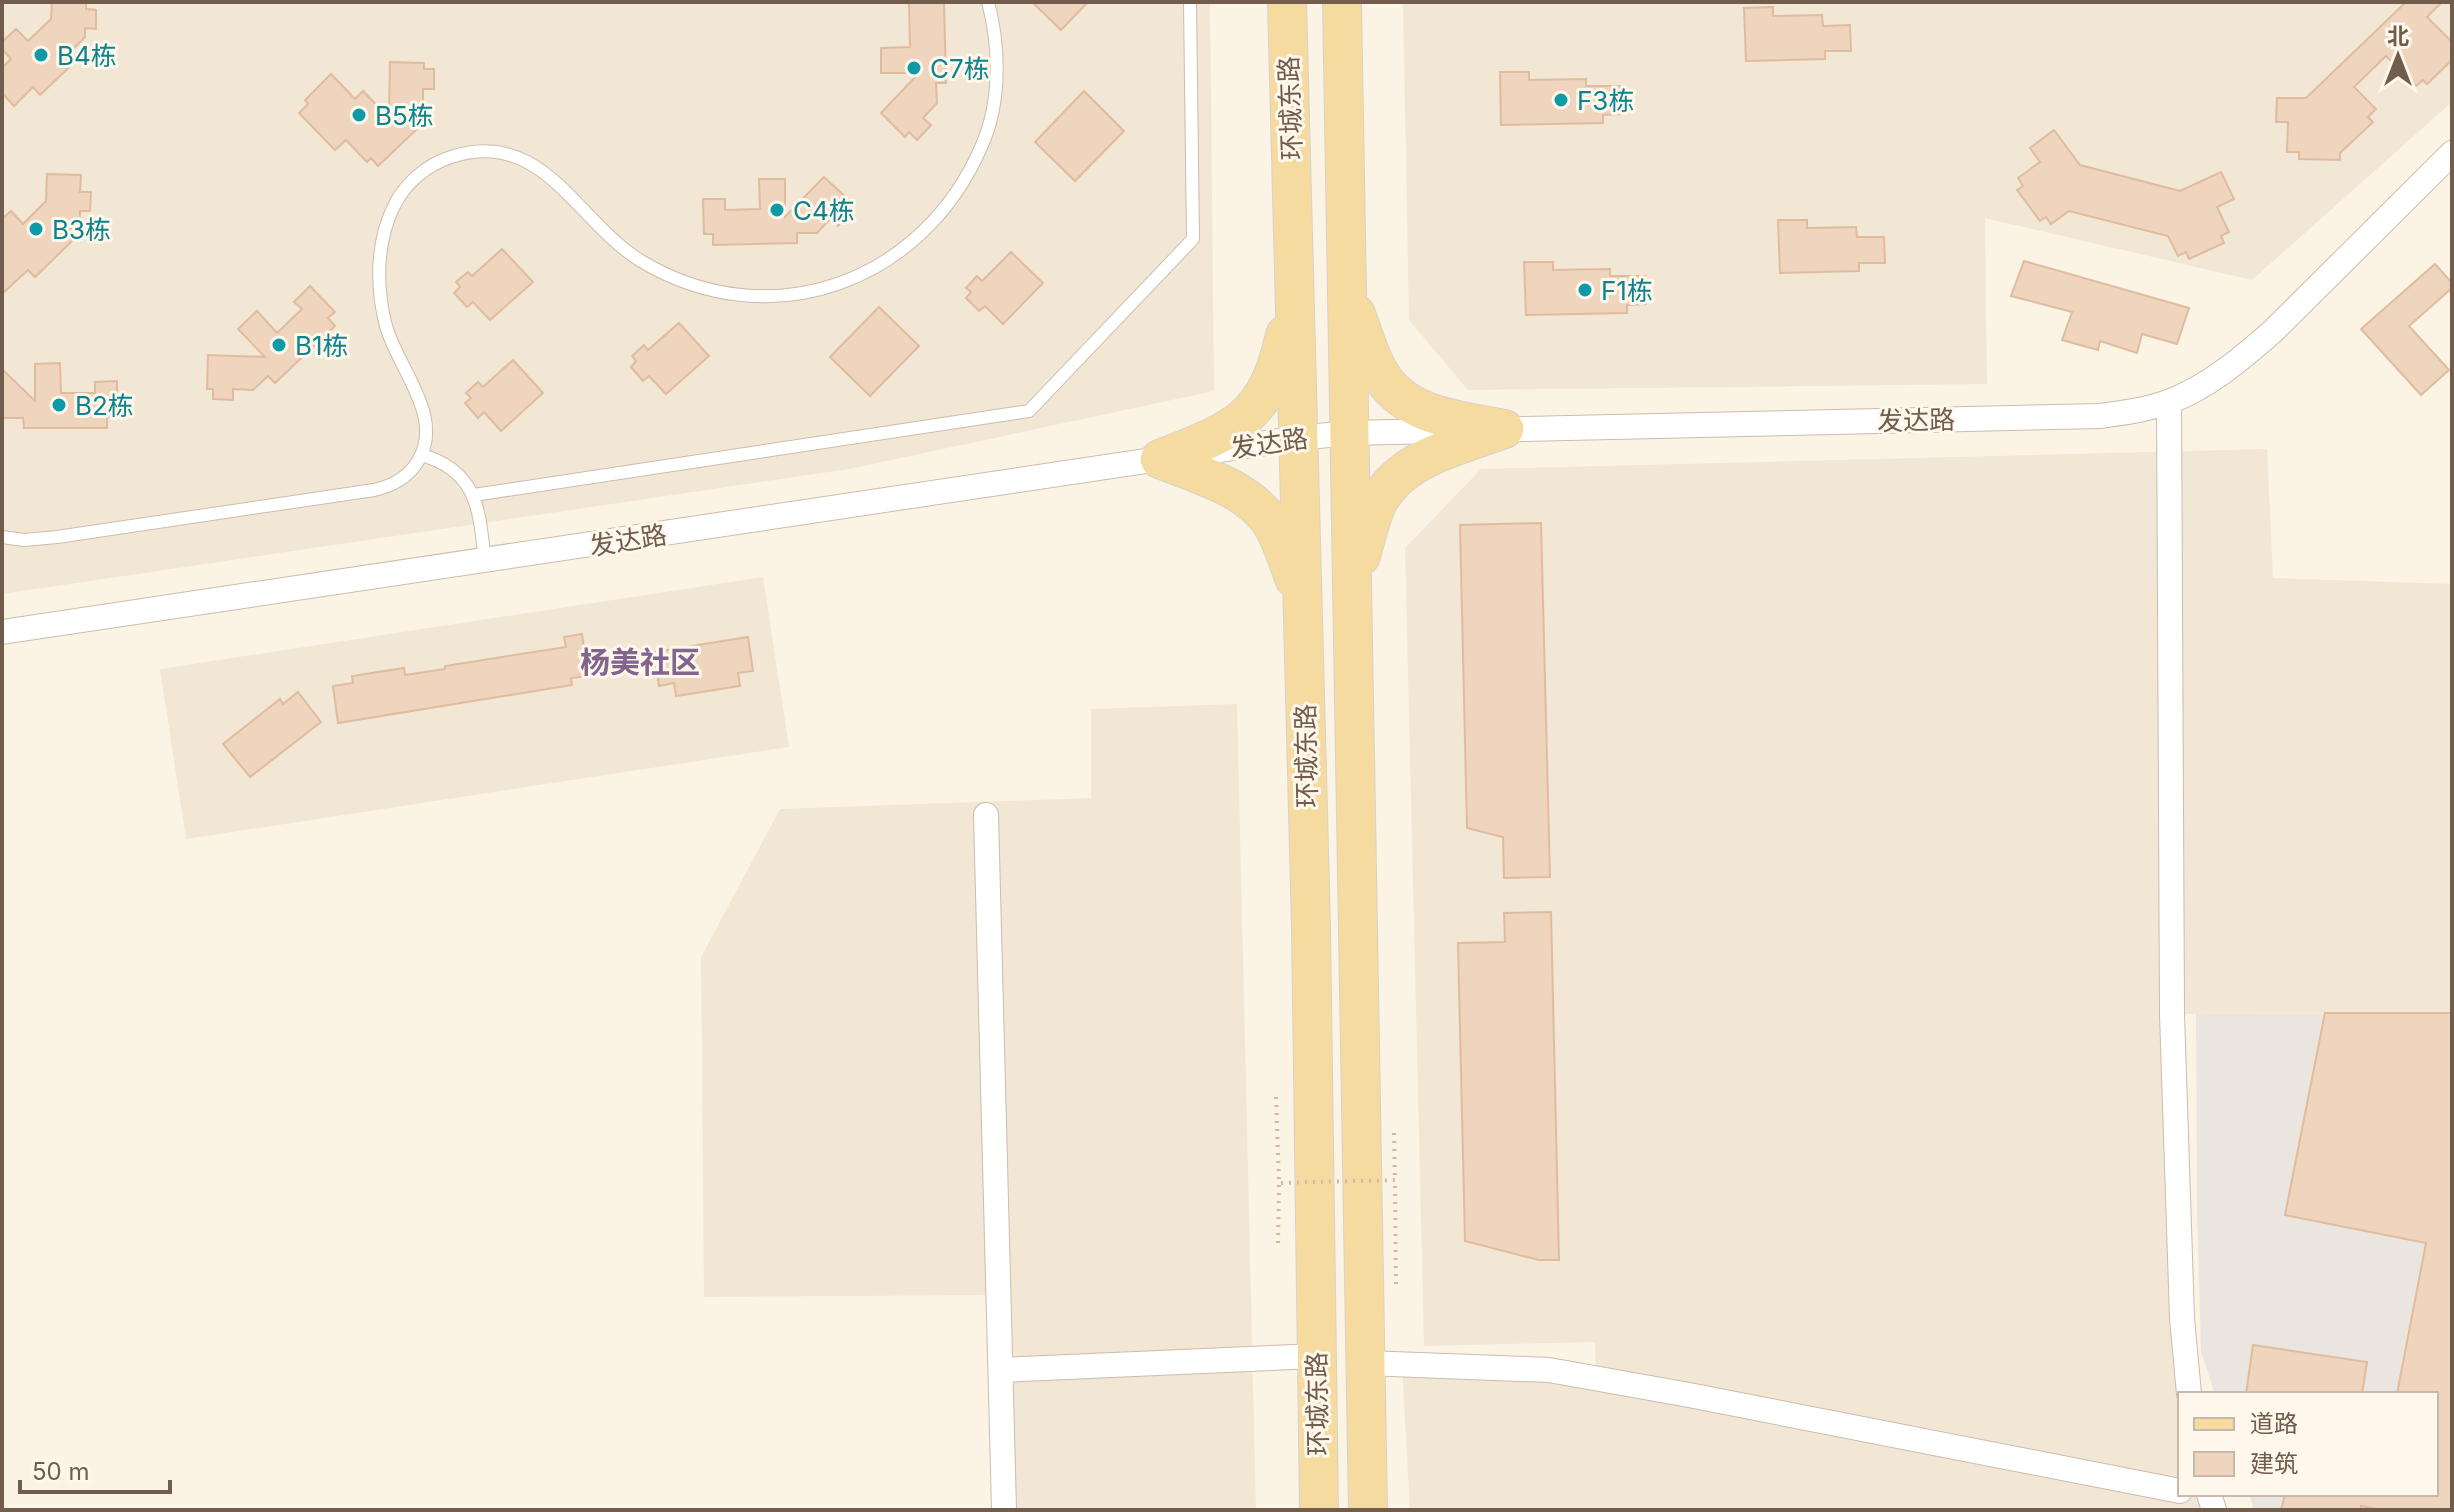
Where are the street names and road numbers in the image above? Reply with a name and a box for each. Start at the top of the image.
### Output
street label: 环城东路 [1273,55,1307,161]
street label: 发达路 [1877,404,1955,436]
street label: 发达路 [1228,422,1310,464]
street label: 发达路 [587,519,669,561]
street label: 环城东路 [1290,704,1322,808]
street label: 环城东路 [1301,1352,1333,1456]

